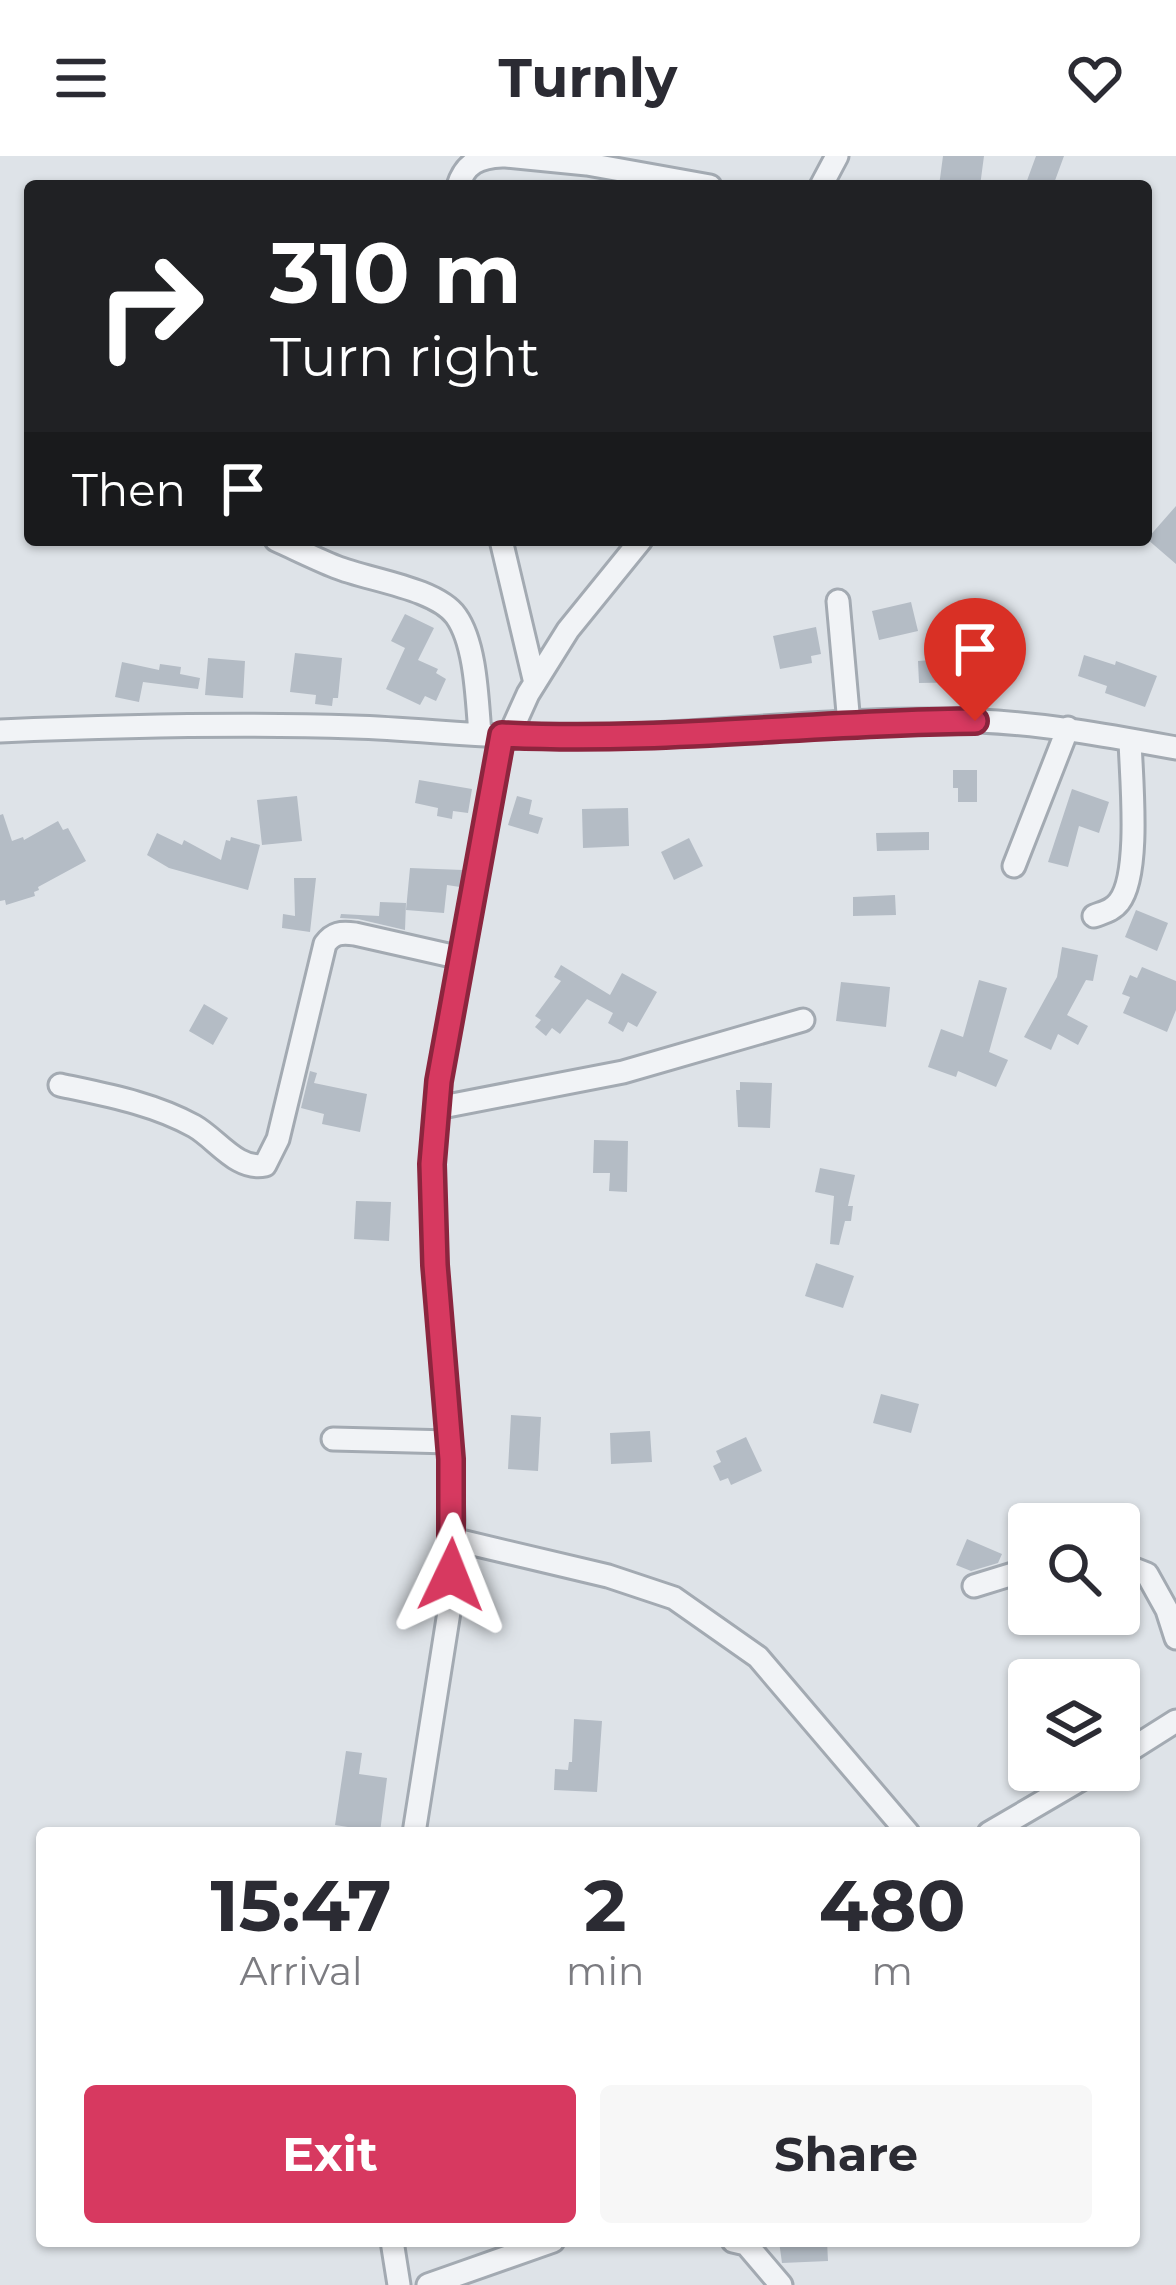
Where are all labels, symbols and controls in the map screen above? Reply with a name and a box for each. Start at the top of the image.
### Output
icon: menu [48,45,114,111]
text: Turnly [499,45,677,111]
icon: heart [1062,45,1128,111]
text: 310 m [270,222,522,324]
icon: right [72,228,228,384]
text: Turn right [270,324,540,390]
icon: arrive [210,456,276,522]
text: Then [72,462,186,517]
pin [924,598,1026,721]
icon: arrive [942,616,1008,682]
map controls [1008,1503,1140,1791]
button: search [1008,1503,1140,1635]
position arrow [388,1512,514,1638]
button: layers [1008,1659,1140,1791]
text: 15:47 [210,1861,392,1949]
text: 2 [584,1861,626,1949]
text: 480 [819,1861,966,1949]
text: Arrival [240,1947,363,1995]
text: min [566,1947,644,1995]
text: m [871,1947,913,1995]
button: Exit [84,2085,576,2223]
button: Share [600,2085,1092,2223]

